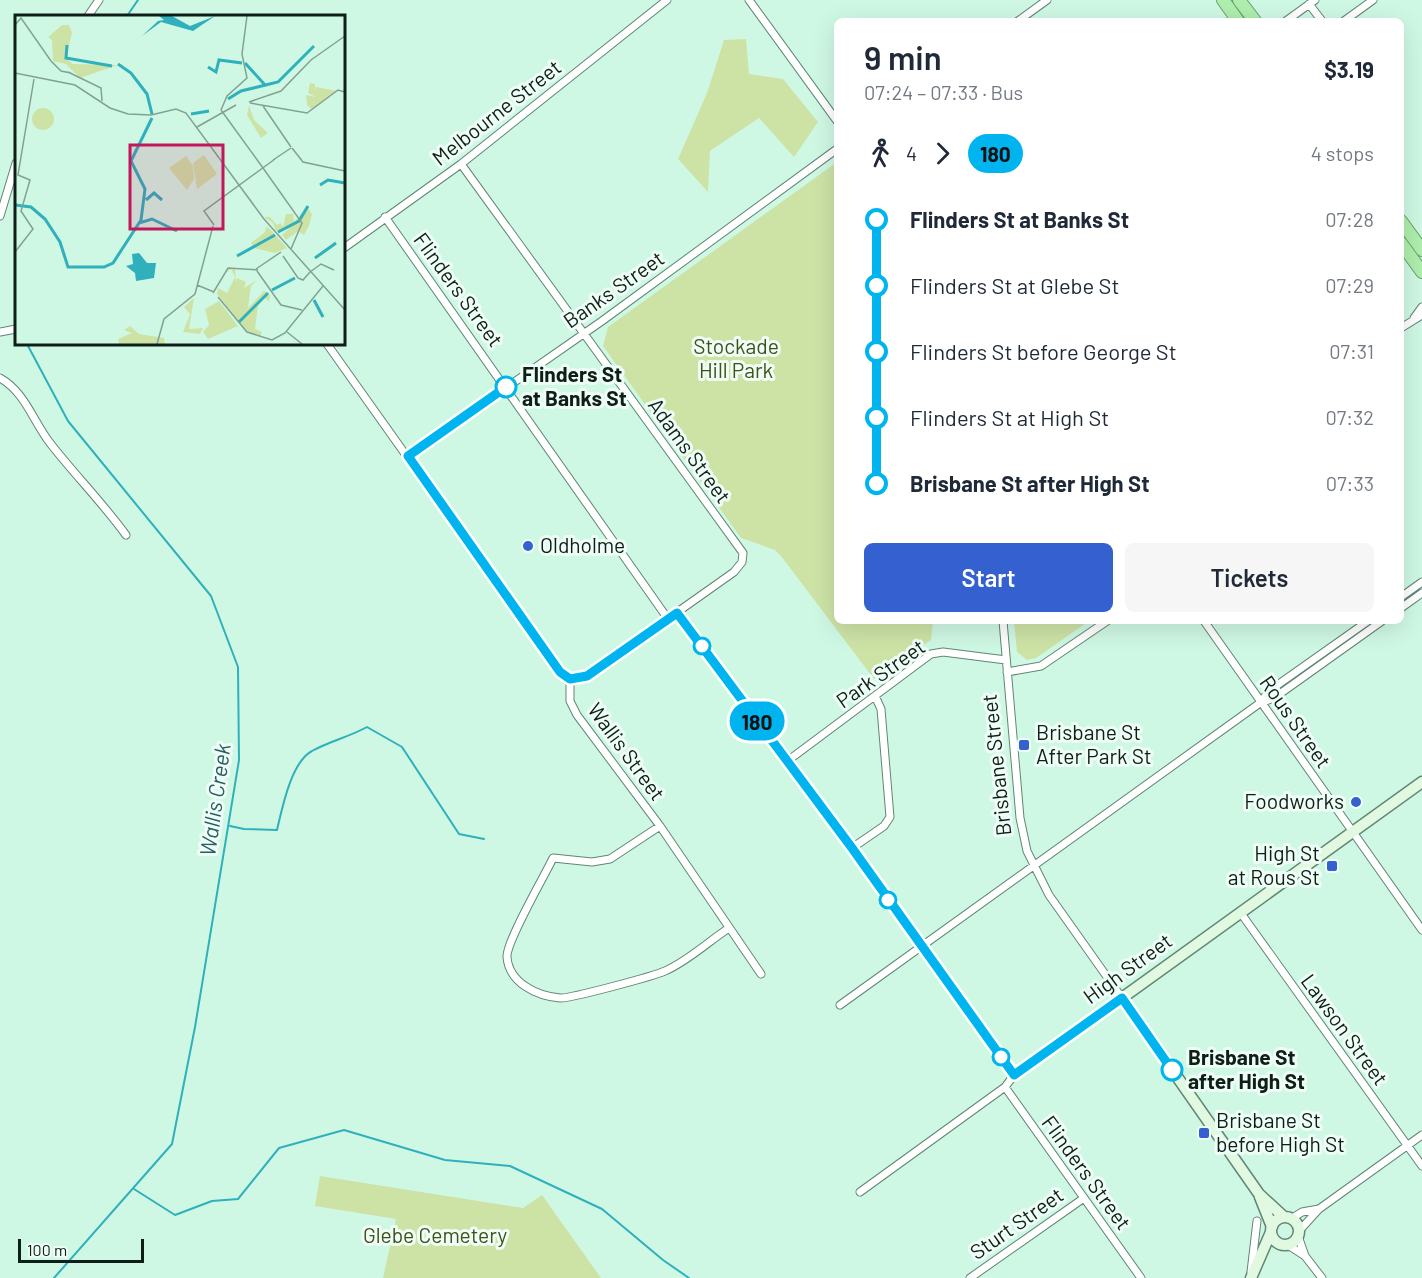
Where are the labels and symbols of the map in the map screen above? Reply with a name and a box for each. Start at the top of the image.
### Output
inset map [15,15,345,345]
street label: Melbourne Street [427,54,565,170]
street label: Flinders Street [409,227,509,351]
street label: Banks Street [558,245,668,333]
park label: Stockade Hill Park [693,333,779,382]
place label: Flinders St at Banks St [522,361,627,410]
marker: Flinders St at Banks St [495,376,517,398]
street label: Adams Street [644,393,737,507]
place label: Oldholme [540,532,625,557]
marker: Oldholme [521,539,535,553]
street label: Park Street [831,633,929,712]
unlabelled marker [693,637,711,655]
street label: Rous Street [1255,670,1337,772]
street label: Brisbane Street [976,693,1015,837]
street label: Wallis Street [583,697,671,805]
line badge: 180 [722,702,792,740]
place label: Brisbane St After Park St [1036,719,1152,768]
marker: Brisbane St After Park St [1017,738,1031,752]
water label: Wallis Creek [193,742,235,858]
place label: Foodworks [1244,788,1344,813]
marker: Foodworks [1349,795,1363,809]
place label: High St at Rous St [1228,840,1320,889]
marker: High St at Rous St [1325,859,1339,873]
unlabelled marker [879,891,897,909]
street label: High Street [1078,927,1176,1008]
street label: Lawson Street [1296,969,1394,1090]
place label: Brisbane St after High St [1188,1044,1305,1093]
unlabelled marker [992,1048,1010,1066]
marker: Brisbane St after High St [1161,1059,1183,1081]
place label: Brisbane St before High St [1216,1107,1345,1156]
street label: Flinders Street [1037,1110,1137,1234]
marker: Brisbane St before High St [1197,1126,1211,1140]
street label: Sturt Street [965,1181,1068,1264]
park label: Glebe Cemetery [363,1222,507,1247]
scale bar [18,1236,144,1264]

